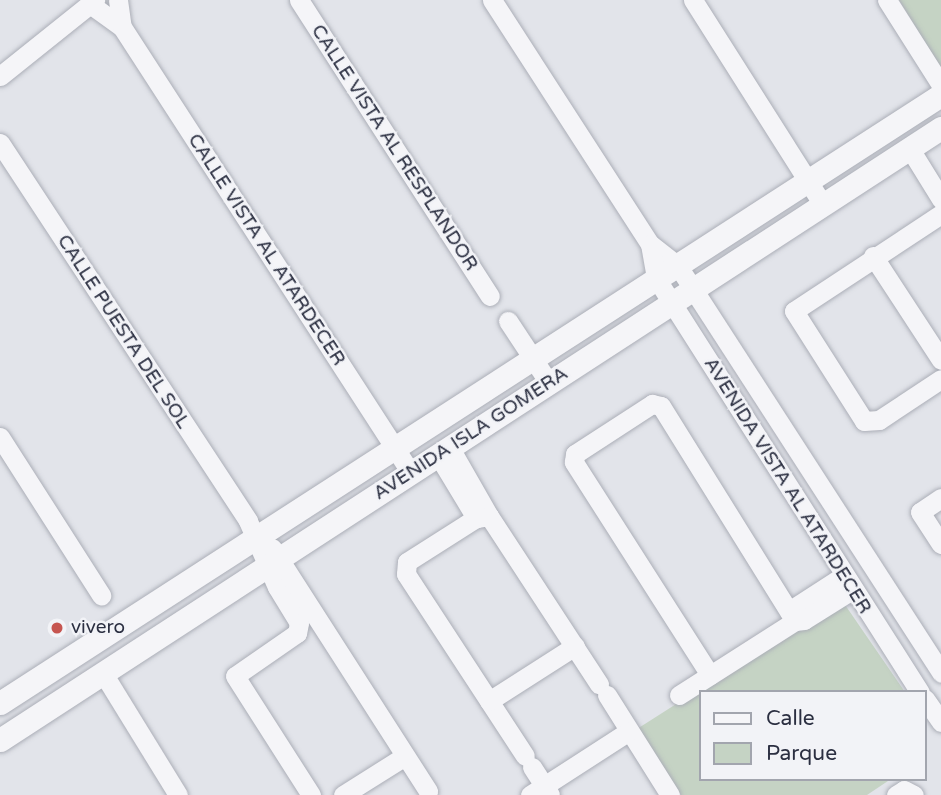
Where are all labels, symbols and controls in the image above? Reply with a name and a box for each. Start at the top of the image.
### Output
street label: CALLE VISTA AL RESPLANDOR [306,21,482,275]
street label: CALLE VISTA AL ATARDECER [182,130,350,370]
street label: CALLE PUESTA DEL SOL [52,231,194,433]
street label: AVENIDA VISTA AL ATARDECER [698,354,876,618]
street label: AVENIDA ISLA GOMERA [370,363,572,505]
place label: vivero [71,617,125,639]
marker: vivero [49,620,65,636]
legend [699,690,927,781]
text: Calle [766,706,815,731]
text: Parque [766,741,837,766]

